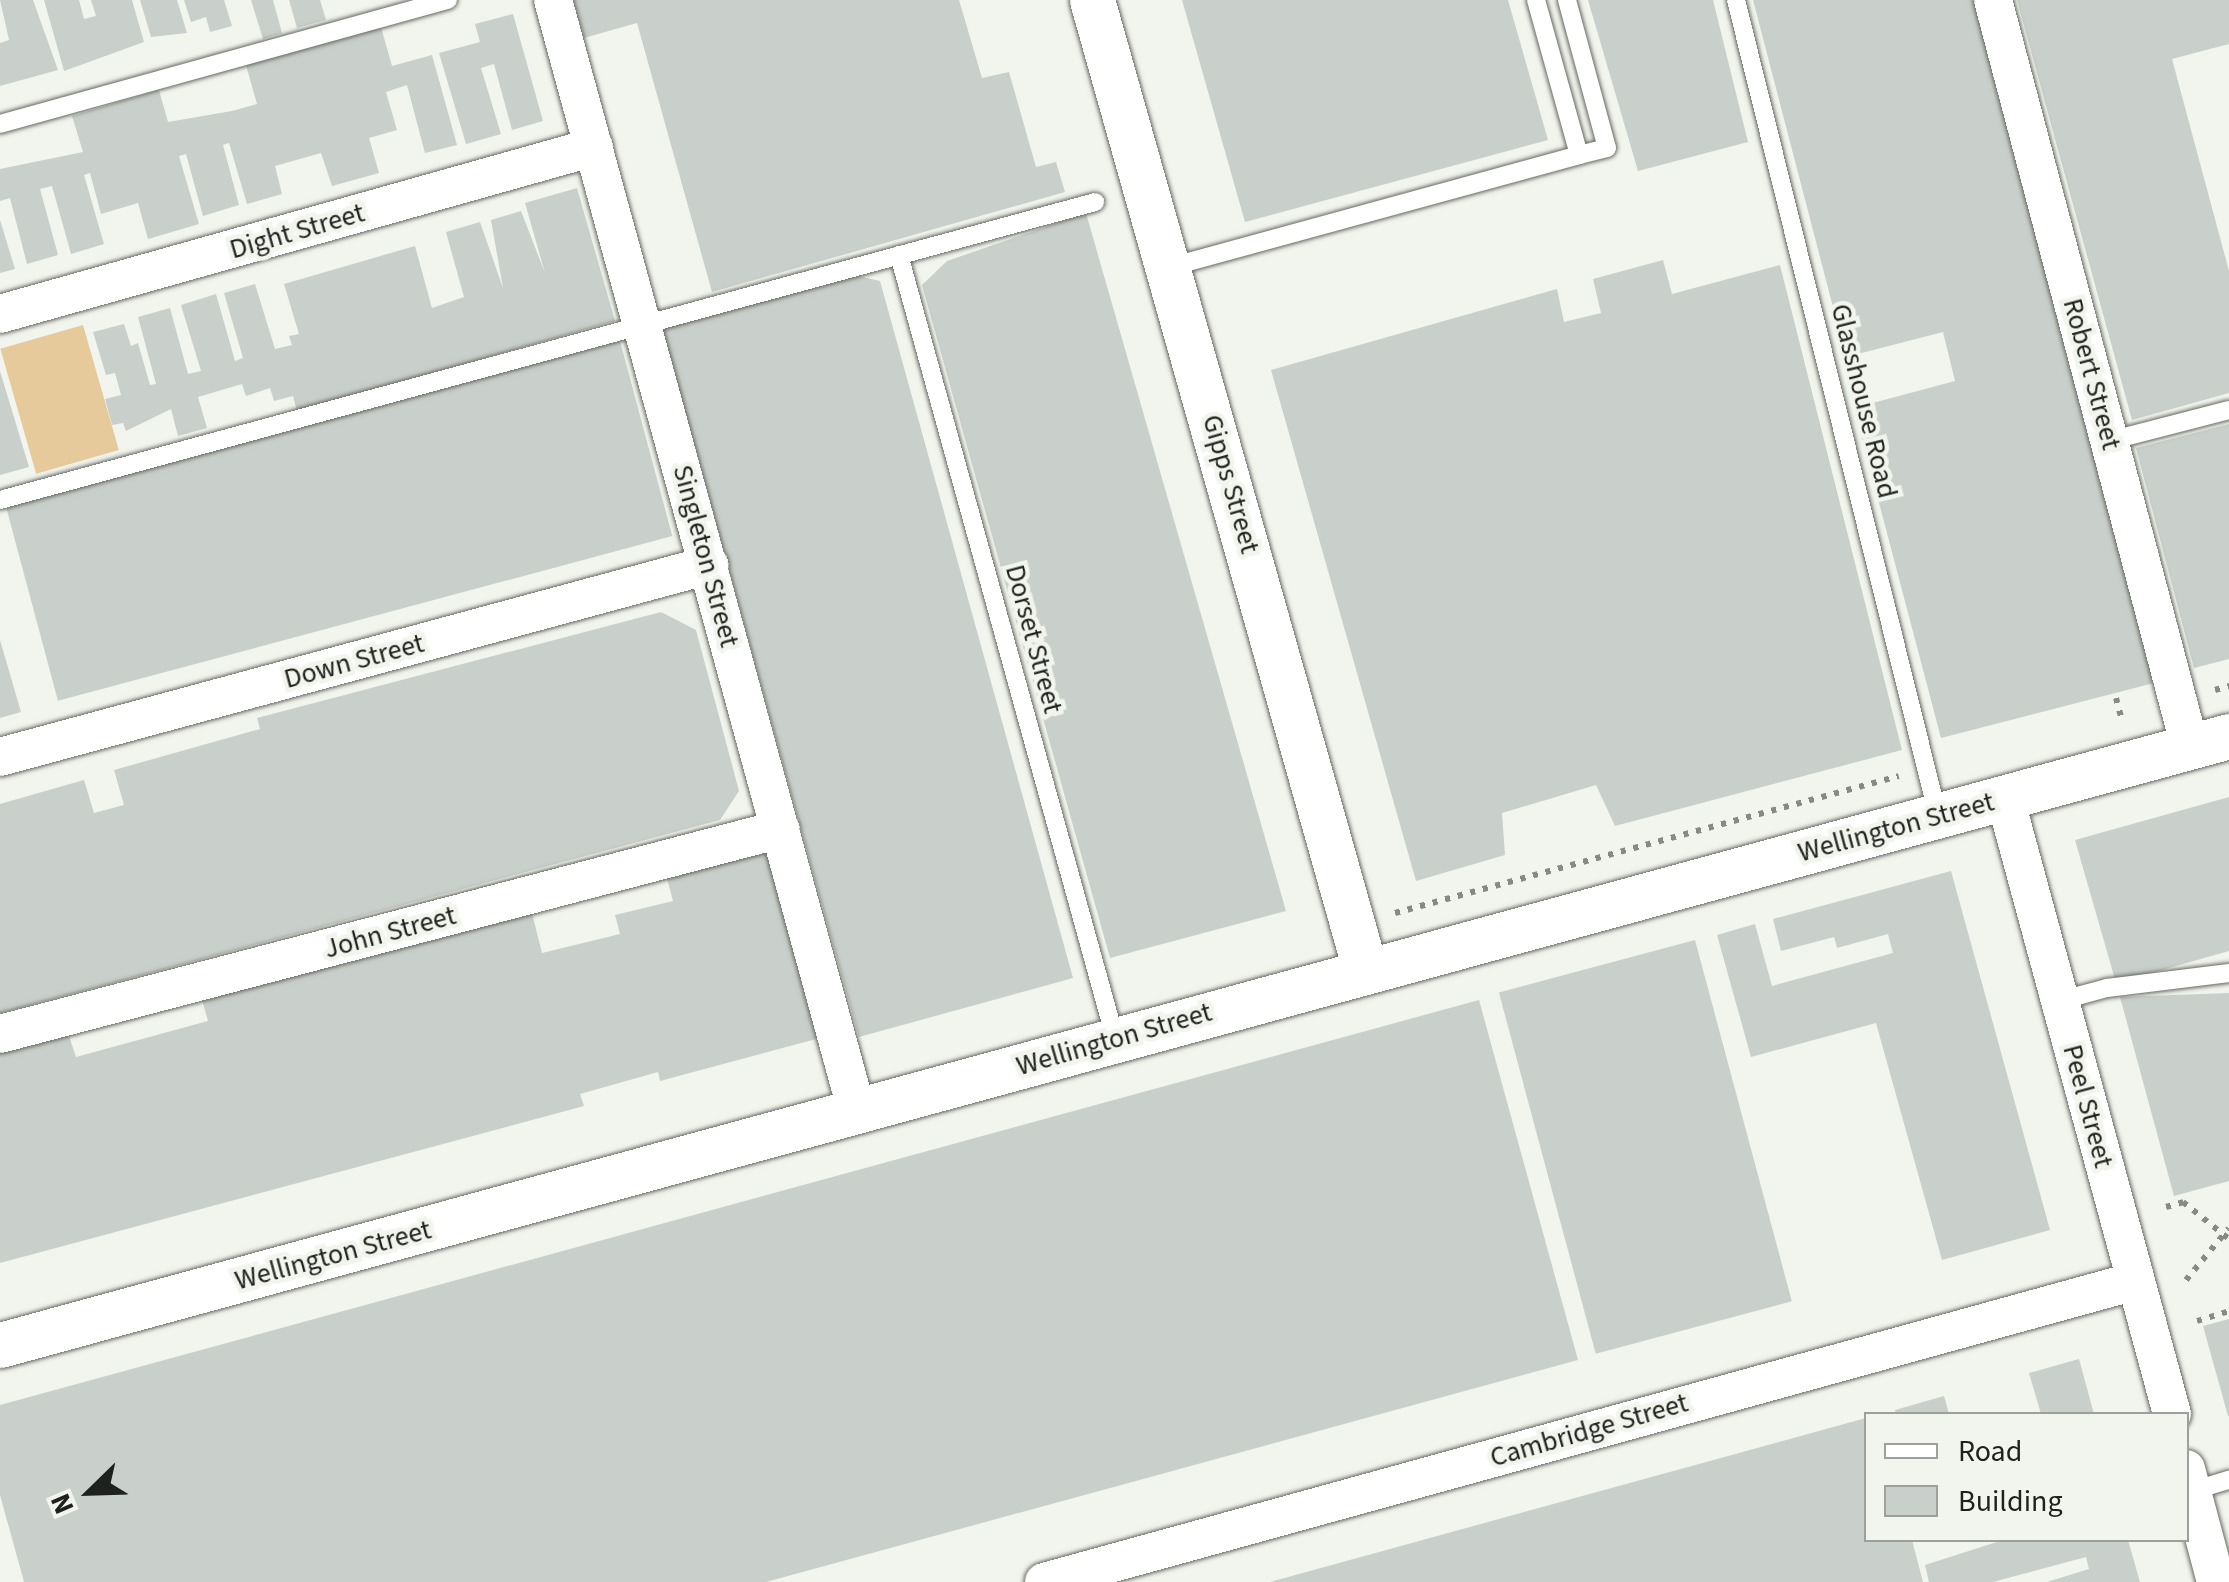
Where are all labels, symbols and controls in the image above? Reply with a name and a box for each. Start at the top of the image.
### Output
street label: Dight Street [226,196,368,266]
street label: Robert Street [2056,295,2128,453]
street label: Glasshouse Road [1824,300,1904,502]
street label: Gipps Street [1195,411,1267,557]
street label: Singleton Street [666,461,746,651]
street label: Dorset Street [998,561,1070,717]
street label: Down Street [280,626,428,696]
street label: Wellington Street [1794,785,1998,869]
street label: John Street [321,898,459,966]
street label: Wellington Street [1012,995,1216,1083]
street label: Peel Street [2055,1041,2121,1171]
street label: Wellington Street [231,1213,435,1297]
street label: Cambridge Street [1486,1386,1692,1474]
legend [1864,1412,2189,1542]
text: Road [1958,1430,2022,1473]
north arrow [40,1442,140,1542]
text: Building [1958,1480,2063,1523]
text: N [40,1487,84,1520]

